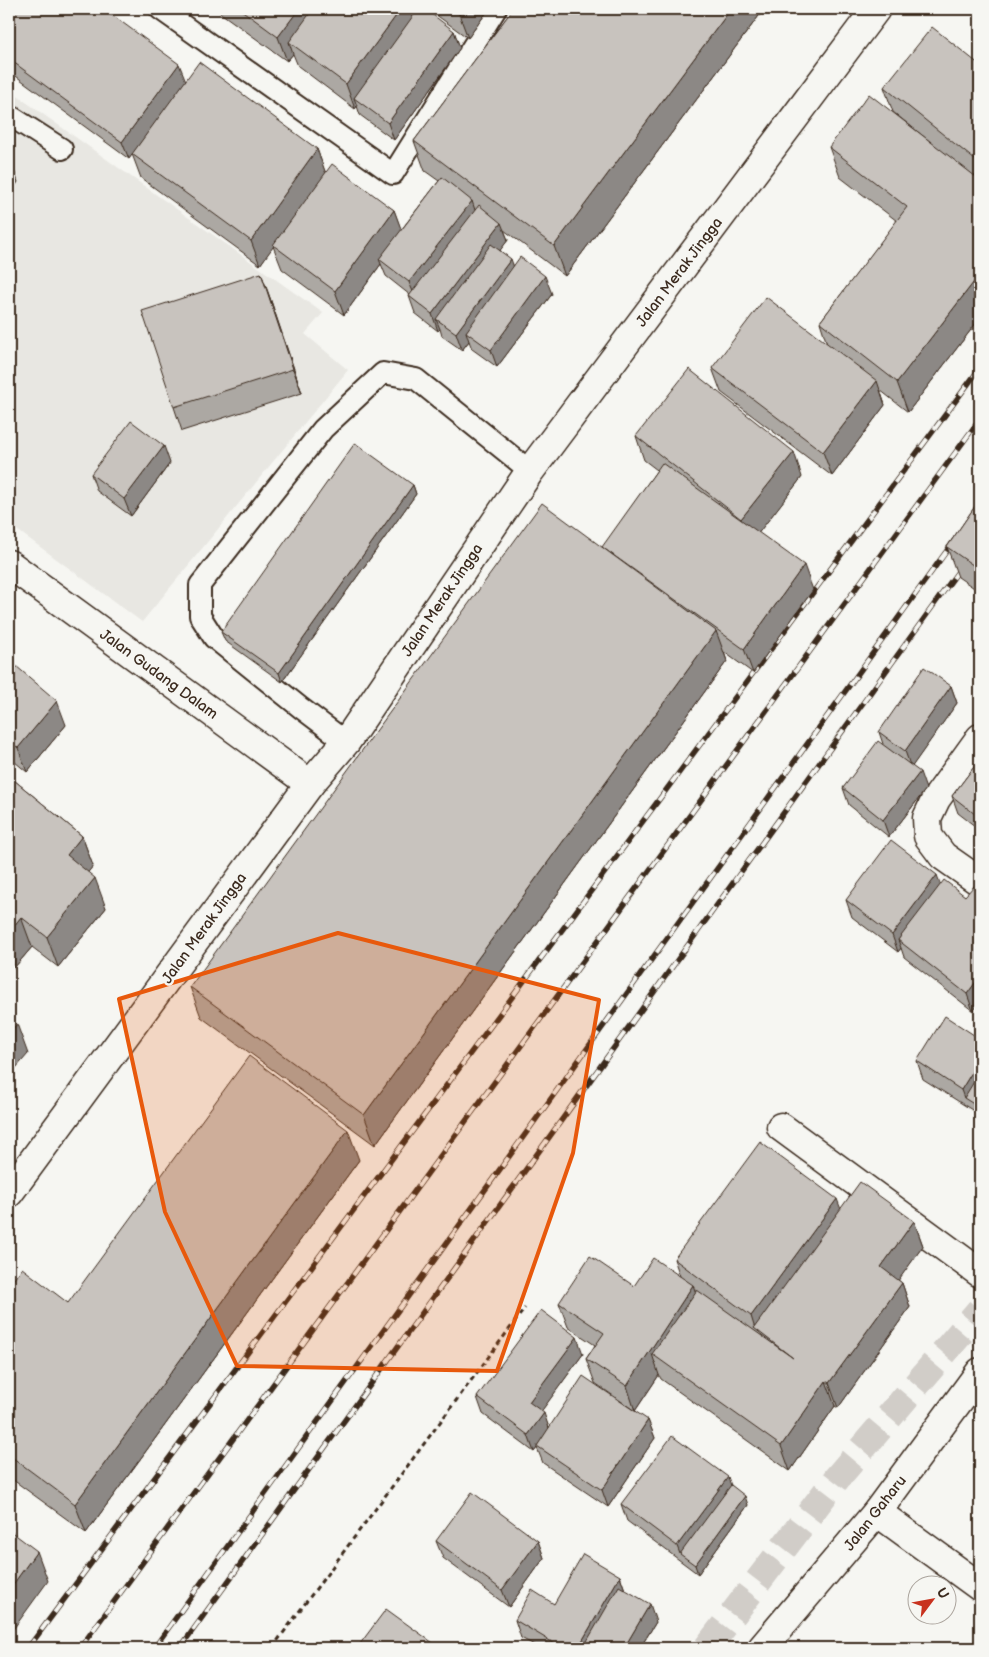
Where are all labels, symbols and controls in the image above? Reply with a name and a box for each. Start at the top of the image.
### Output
street label: Jalan Merak Jingga [632,214,727,331]
street label: Jalan Merak Jingga [398,540,487,660]
street label: Jalan Gudang Dalam [96,625,222,724]
street label: Jalan Merak Jingga [158,869,251,987]
street label: Jalan Gaharu [840,1472,911,1555]
north arrow [906,1574,956,1624]
text: U [933,1585,952,1602]

